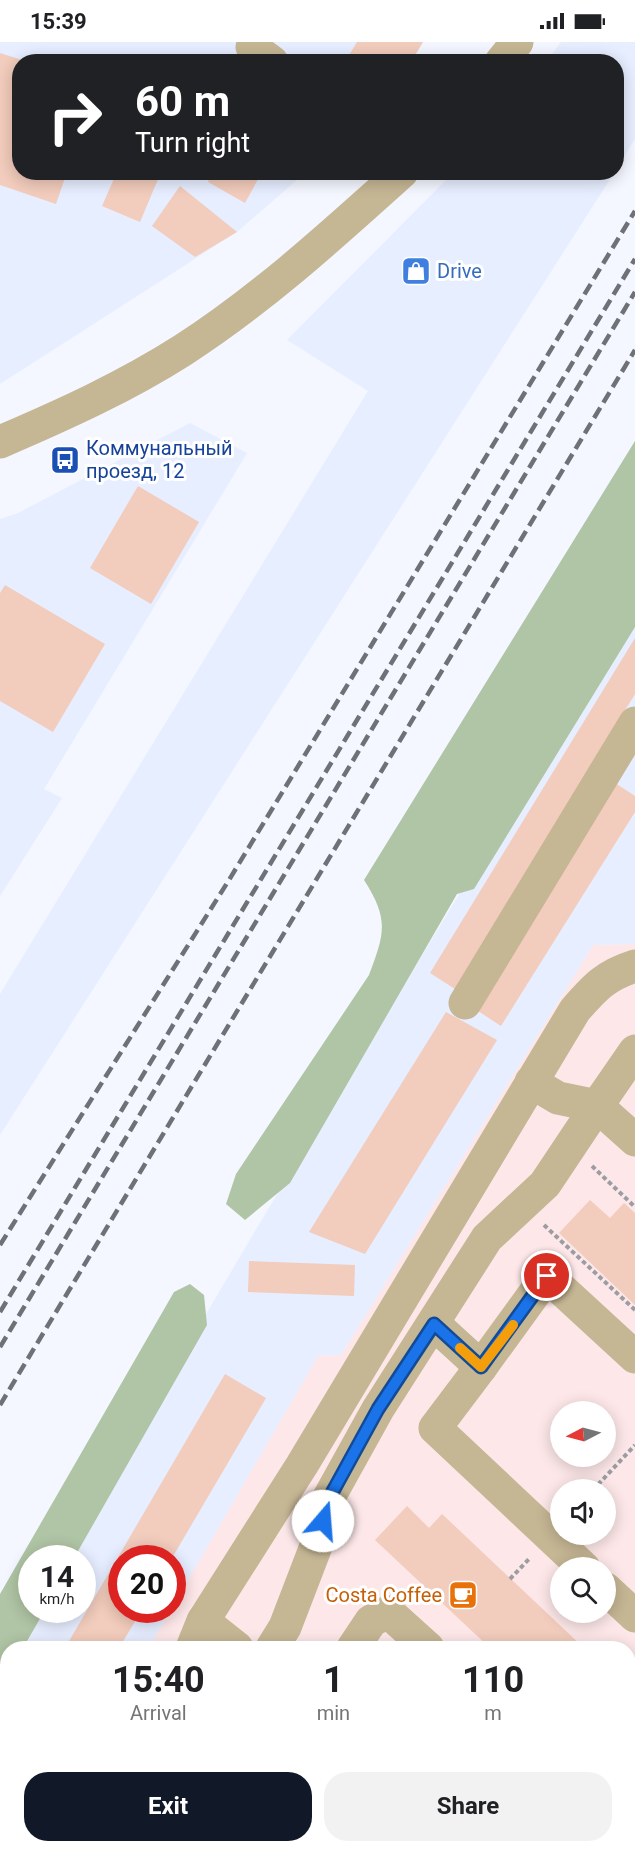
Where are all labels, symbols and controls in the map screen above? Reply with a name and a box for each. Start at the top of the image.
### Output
text: 15:39 [30,9,87,34]
text: 60 m [135,77,230,126]
icon: right [36,78,114,156]
text: Turn right [135,127,250,159]
shop icon: Drive [400,255,432,287]
place label: Drive [437,259,482,283]
place label: Коммунальный проезд, 12 [86,436,233,483]
bus stop icon: Коммунальный проезд, 12 [49,444,81,476]
pin [521,1250,572,1301]
icon: arrive [530,1259,563,1292]
north arrow [550,1401,616,1467]
map controls [550,1401,616,1623]
button: sound [550,1479,616,1545]
position arrow [291,1489,355,1553]
speed limit sign: 20 [108,1545,186,1623]
button: search [550,1557,616,1623]
text: 14 [40,1559,74,1594]
cafe icon: Costa Coffee [447,1579,479,1611]
place label: Costa Coffee [326,1583,442,1607]
text: km/h [39,1590,75,1608]
text: 15:40 [112,1659,205,1701]
text: 1 [323,1659,344,1701]
text: 110 [462,1659,524,1701]
text: Arrival [130,1701,187,1725]
text: min [317,1701,350,1725]
text: m [484,1701,502,1725]
button: Exit [24,1772,312,1841]
button: Share [324,1772,612,1841]

